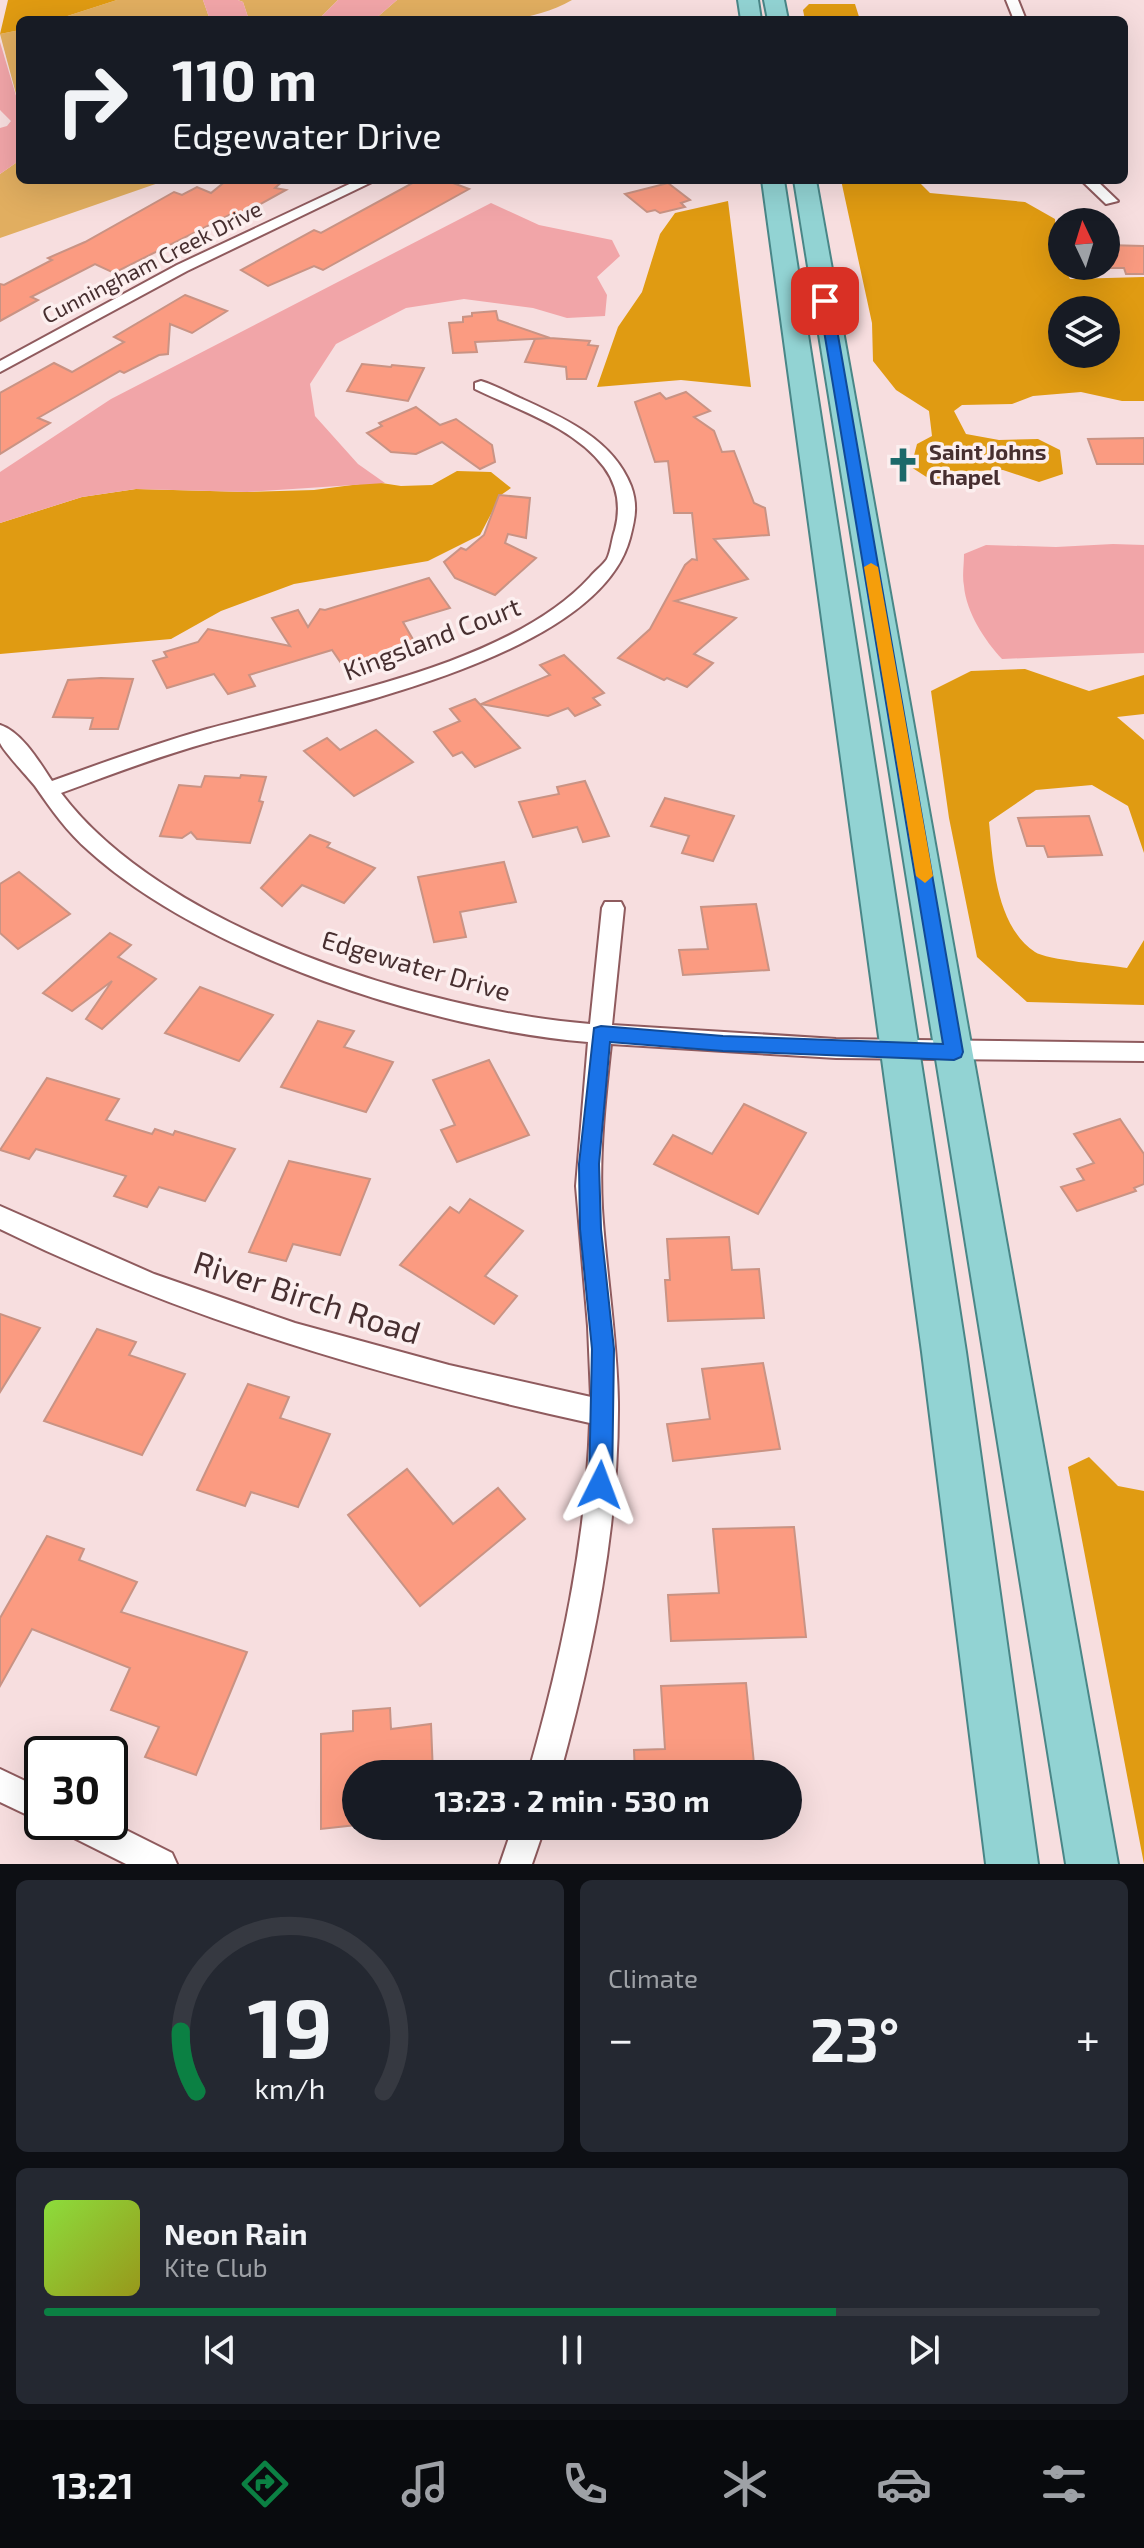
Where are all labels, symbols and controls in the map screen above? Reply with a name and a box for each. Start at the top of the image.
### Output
text: 110 m [172,45,317,112]
icon: right [40,48,144,152]
text: Edgewater Drive [172,113,442,156]
street label: Cunningham Creek Drive [37,194,266,328]
north arrow [1048,208,1120,280]
map controls [1048,208,1120,368]
pin [791,267,859,335]
icon: arrive [803,279,847,323]
button: layers [1048,296,1120,368]
place label: Saint Johns Chapel [929,438,1046,489]
church icon: Saint Johns Chapel [884,446,922,484]
street label: Kingsland Court [339,590,524,686]
street label: Edgewater Drive [319,923,514,1006]
street label: River Birch Road [189,1242,426,1351]
position arrow [558,1443,642,1527]
speed limit sign: 30 [24,1736,128,1840]
text: 13:23 · 2 min · 530 m [434,1782,710,1818]
text: Climate [608,1962,698,1993]
text: 19 [247,1975,333,2075]
text: 23° [810,2002,900,2074]
text: − [608,2011,634,2064]
text: + [1076,2011,1100,2064]
text: km/h [255,2070,325,2105]
text: Neon Rain [164,2215,308,2251]
text: Kite Club [164,2251,268,2282]
icon: previous [198,2328,242,2372]
icon: pause [550,2328,594,2372]
icon: next [902,2328,946,2372]
icon: directions [237,2456,293,2512]
icon: music [397,2456,453,2512]
icon: phone [557,2456,613,2512]
icon: climate [717,2456,773,2512]
icon: car [876,2456,932,2512]
icon: filters [1036,2456,1092,2512]
text: 13:21 [52,2463,134,2506]

